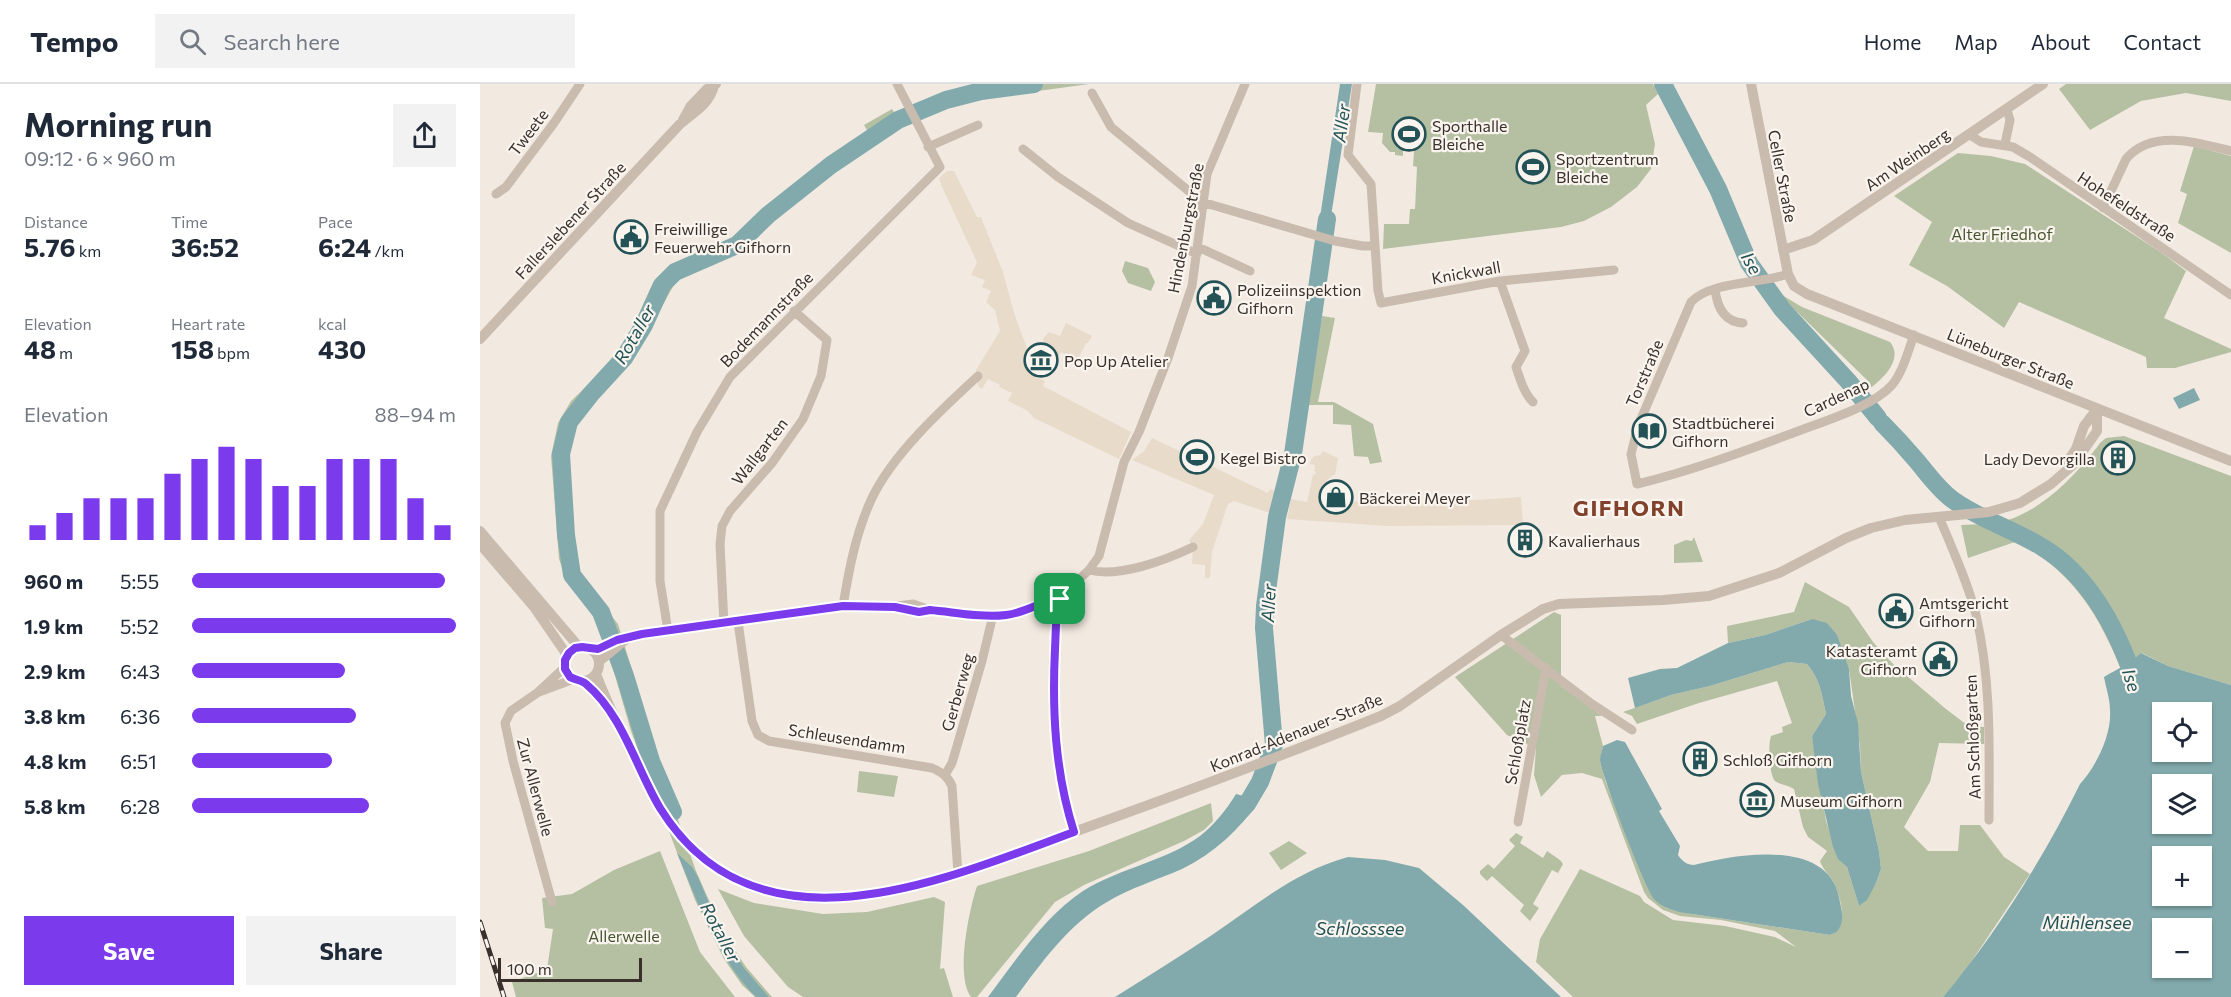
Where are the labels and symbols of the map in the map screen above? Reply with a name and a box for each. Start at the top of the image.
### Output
water label: Aller [1327,102,1355,144]
street label: Tweete [504,105,552,159]
sports icon: Sporthalle Bleiche [1391,116,1427,152]
place label: Sporthalle Bleiche [1432,116,1507,153]
street label: Am Weinberg [1861,124,1953,194]
street label: Celler Straße [1765,128,1801,224]
sports icon: Sportzentrum Bleiche [1515,149,1551,185]
place label: Sportzentrum Bleiche [1556,149,1659,186]
street label: Fallerslebener Straße [511,158,629,282]
street label: Hindenburgstraße [1163,161,1207,295]
street label: Hohefeldstraße [2074,167,2180,245]
public building icon: Freiwillige Feuerwehr Gifhorn [613,219,649,255]
place label: Freiwillige Feuerwehr Gifhorn [654,219,791,256]
park label: Alter Friedhof [1951,224,2053,243]
water label: Ise [1737,248,1767,279]
street label: Knickwall [1430,257,1502,287]
street label: Bodemannstraße [716,268,816,370]
public building icon: Polizeiinspektion Gifhorn [1196,280,1232,316]
place label: Polizeiinspektion Gifhorn [1237,280,1362,317]
water label: Rotaller [608,300,660,367]
street label: Lüneburger Straße [1945,324,2077,392]
street label: Torstraße [1621,337,1667,409]
museum icon: Pop Up Atelier [1023,342,1059,378]
place label: Pop Up Atelier [1064,351,1169,370]
street label: Cardenap [1800,374,1872,420]
library icon: Stadtbücherei Gifhorn [1631,413,1667,449]
place label: Stadtbücherei Gifhorn [1672,413,1775,450]
street label: Wallgarten [727,414,791,488]
sports icon: Kegel Bistro [1179,439,1215,475]
building icon: Lady Devorgilla [2100,440,2136,476]
place label: Kegel Bistro [1220,448,1307,467]
place label: Lady Devorgilla [1984,449,2095,468]
shop icon: Bäckerei Meyer [1318,479,1354,515]
place label: Bäckerei Meyer [1359,488,1471,507]
district label: GIFHORN [1573,494,1685,521]
building icon: Kavalierhaus [1507,522,1543,558]
place label: Kavalierhaus [1548,531,1640,550]
pin [1034,573,1085,624]
water label: Aller [1256,583,1280,624]
public building icon: Amtsgericht Gifhorn [1878,593,1914,629]
place label: Amtsgericht Gifhorn [1919,593,2009,630]
place label: Katasteramt Gifhorn [1826,641,1917,678]
public building icon: Katasteramt Gifhorn [1922,641,1958,677]
street label: Gerberweg [937,650,977,733]
water label: Ise [2118,666,2146,695]
street label: Am Schloßgarten [1960,674,1984,800]
street label: Konrad-Adenauer-Straße [1207,689,1385,775]
street label: Schloßplatz [1500,698,1534,786]
street label: Schleusendamm [787,719,907,757]
street label: Zur Allerwelle [514,736,558,838]
building icon: Schloß Gifhorn [1682,741,1718,777]
place label: Schloß Gifhorn [1723,750,1832,769]
museum icon: Museum Gifhorn [1739,782,1775,818]
place label: Museum Gifhorn [1780,791,1902,810]
water label: Rotaller [696,898,746,966]
water label: Mühlensee [2042,911,2132,933]
water label: Schlosssee [1316,917,1405,939]
park label: Allerwelle [588,926,660,945]
scale bar [498,955,642,982]

